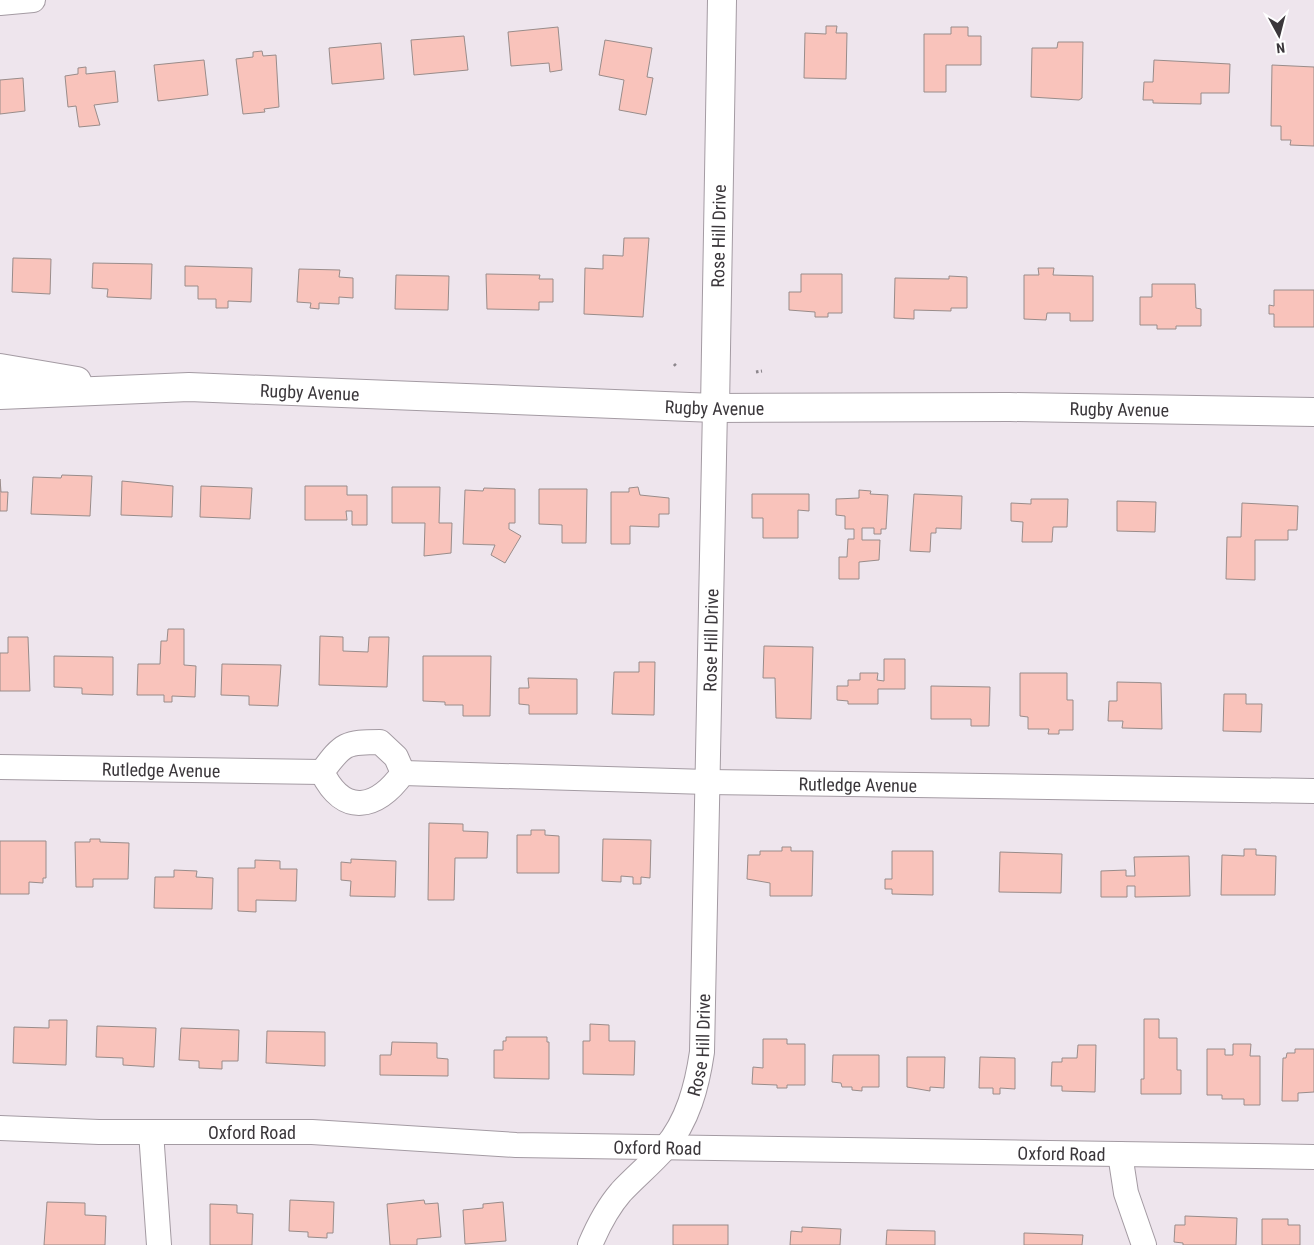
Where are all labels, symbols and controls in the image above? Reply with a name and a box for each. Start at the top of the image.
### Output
north arrow [1254,10,1304,60]
text: N [1275,39,1286,56]
street label: Rose Hill Drive [707,184,729,288]
street label: Rugby Avenue [260,379,360,404]
street label: Rugby Avenue [664,396,764,419]
street label: Rugby Avenue [1070,397,1169,420]
street label: Rose Hill Drive [699,588,722,692]
street label: Rutledge Avenue [102,758,220,781]
street label: Rutledge Avenue [798,773,917,796]
street label: Rose Hill Drive [683,993,714,1099]
street label: Oxford Road [208,1122,296,1143]
street label: Oxford Road [613,1136,702,1158]
street label: Oxford Road [1017,1142,1106,1164]

